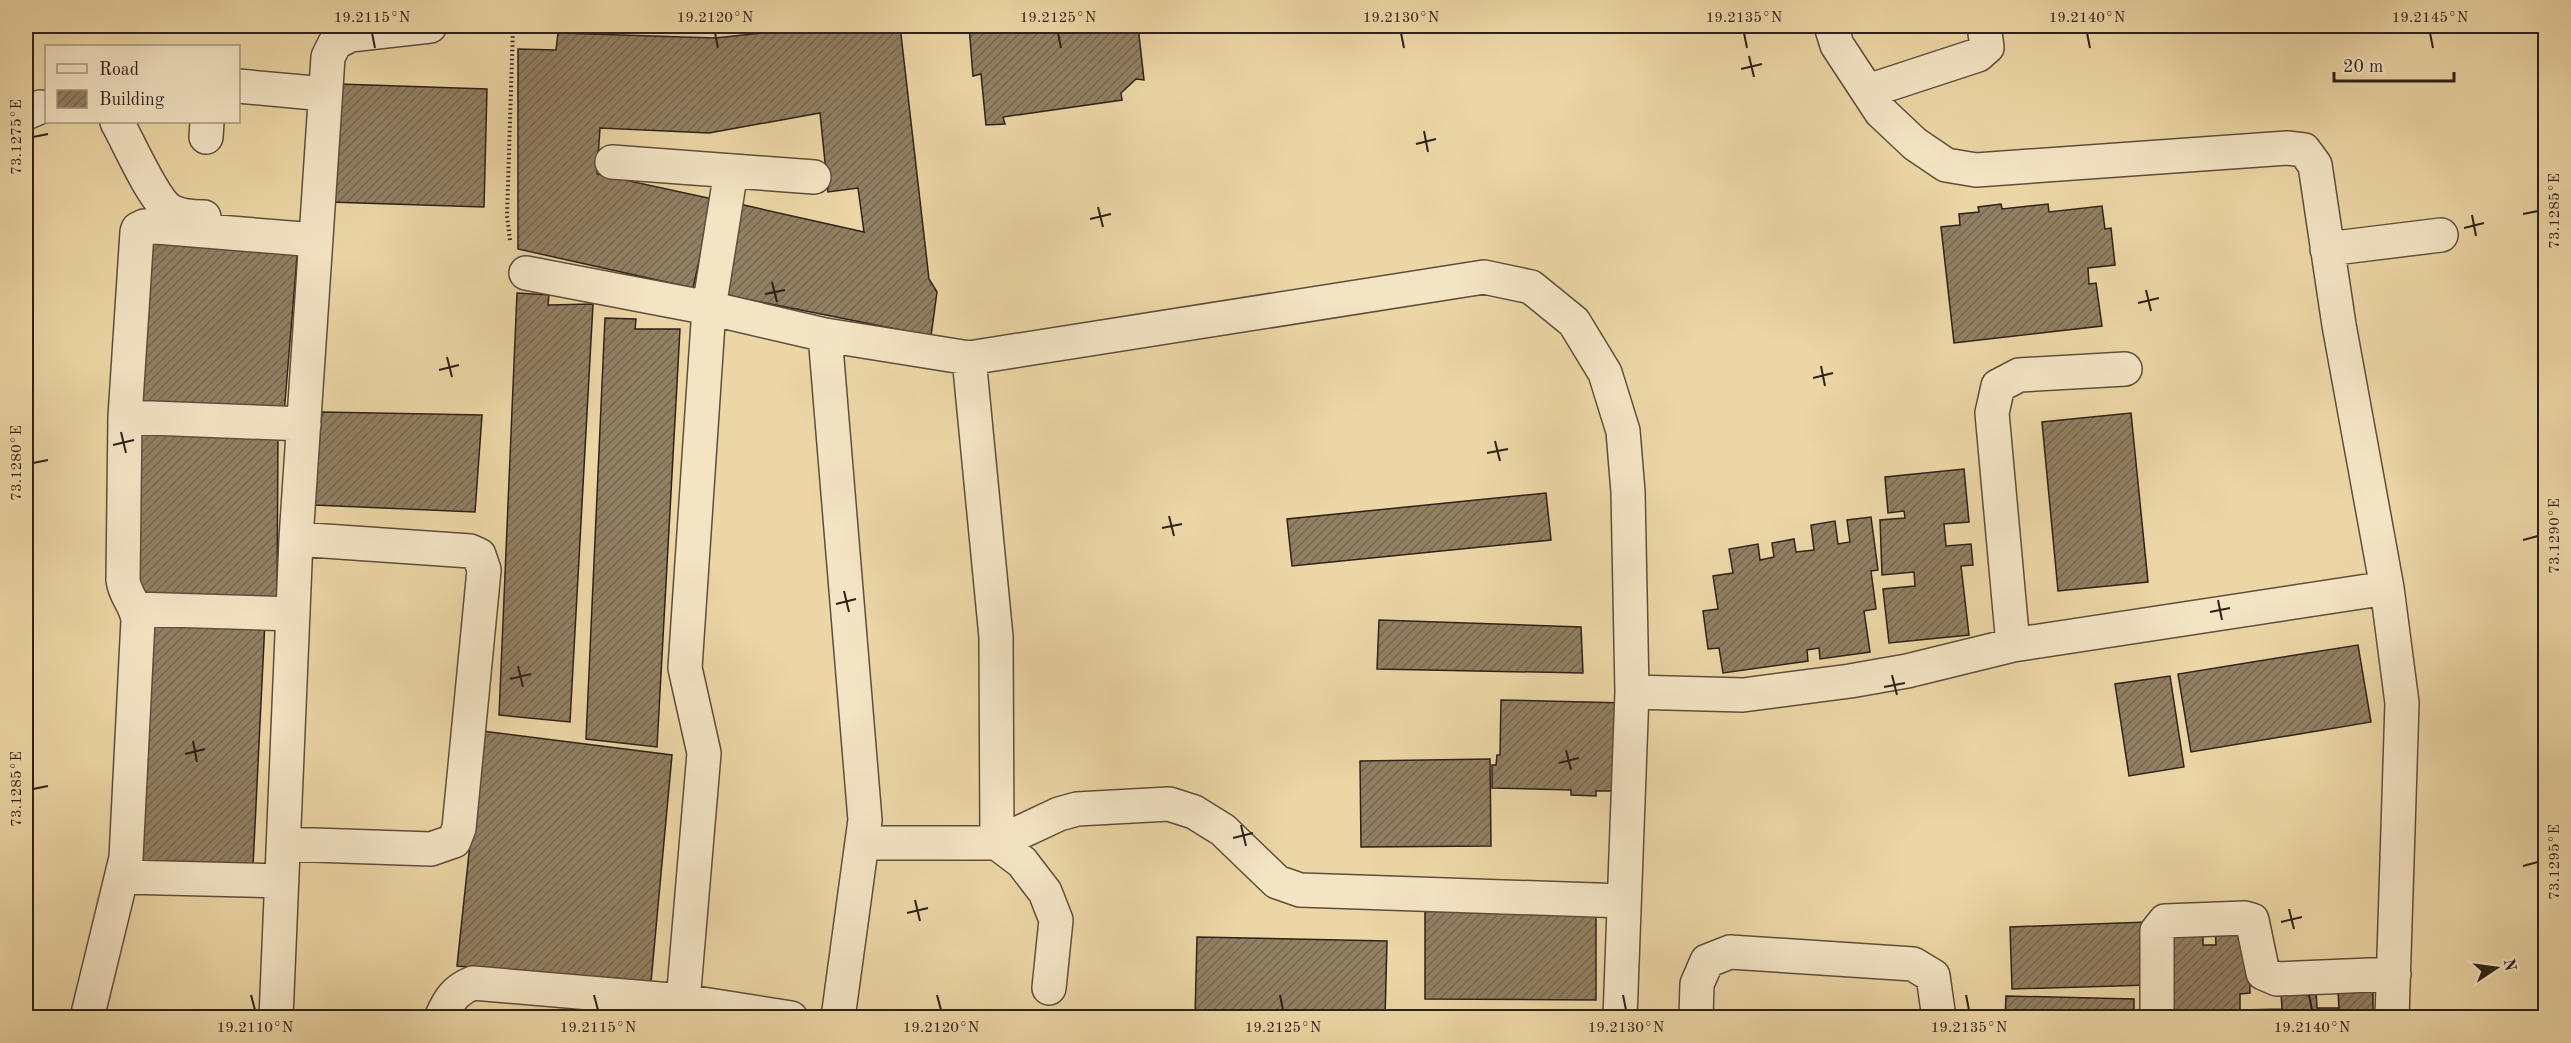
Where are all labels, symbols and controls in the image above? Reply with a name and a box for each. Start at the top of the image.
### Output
text: 19.2115°N [334,11,411,26]
text: 19.2120°N [677,11,754,26]
text: 19.2125°N [1020,11,1097,26]
text: 19.2130°N [1363,11,1440,26]
text: 19.2135°N [1706,11,1783,26]
text: 19.2140°N [2049,11,2126,26]
text: 19.2145°N [2392,11,2469,26]
legend [45,45,240,123]
scale bar [2334,45,2454,83]
text: 20 m [2343,58,2383,76]
text: Road [99,61,139,79]
text: Building [99,91,165,109]
text: 73.1275°E [10,99,25,175]
text: 73.1285°E [2548,173,2563,249]
text: 73.1280°E [10,425,25,501]
text: 73.1290°E [2548,498,2563,574]
text: 73.1285°E [10,751,25,827]
text: 73.1295°E [2548,824,2563,900]
north arrow [2466,938,2526,998]
text: N [2499,957,2518,974]
text: 19.2110°N [217,1021,294,1036]
text: 19.2115°N [560,1021,637,1036]
text: 19.2120°N [903,1021,980,1036]
text: 19.2125°N [1245,1021,1322,1036]
text: 19.2130°N [1588,1021,1665,1036]
text: 19.2135°N [1931,1021,2008,1036]
text: 19.2140°N [2274,1021,2351,1036]

